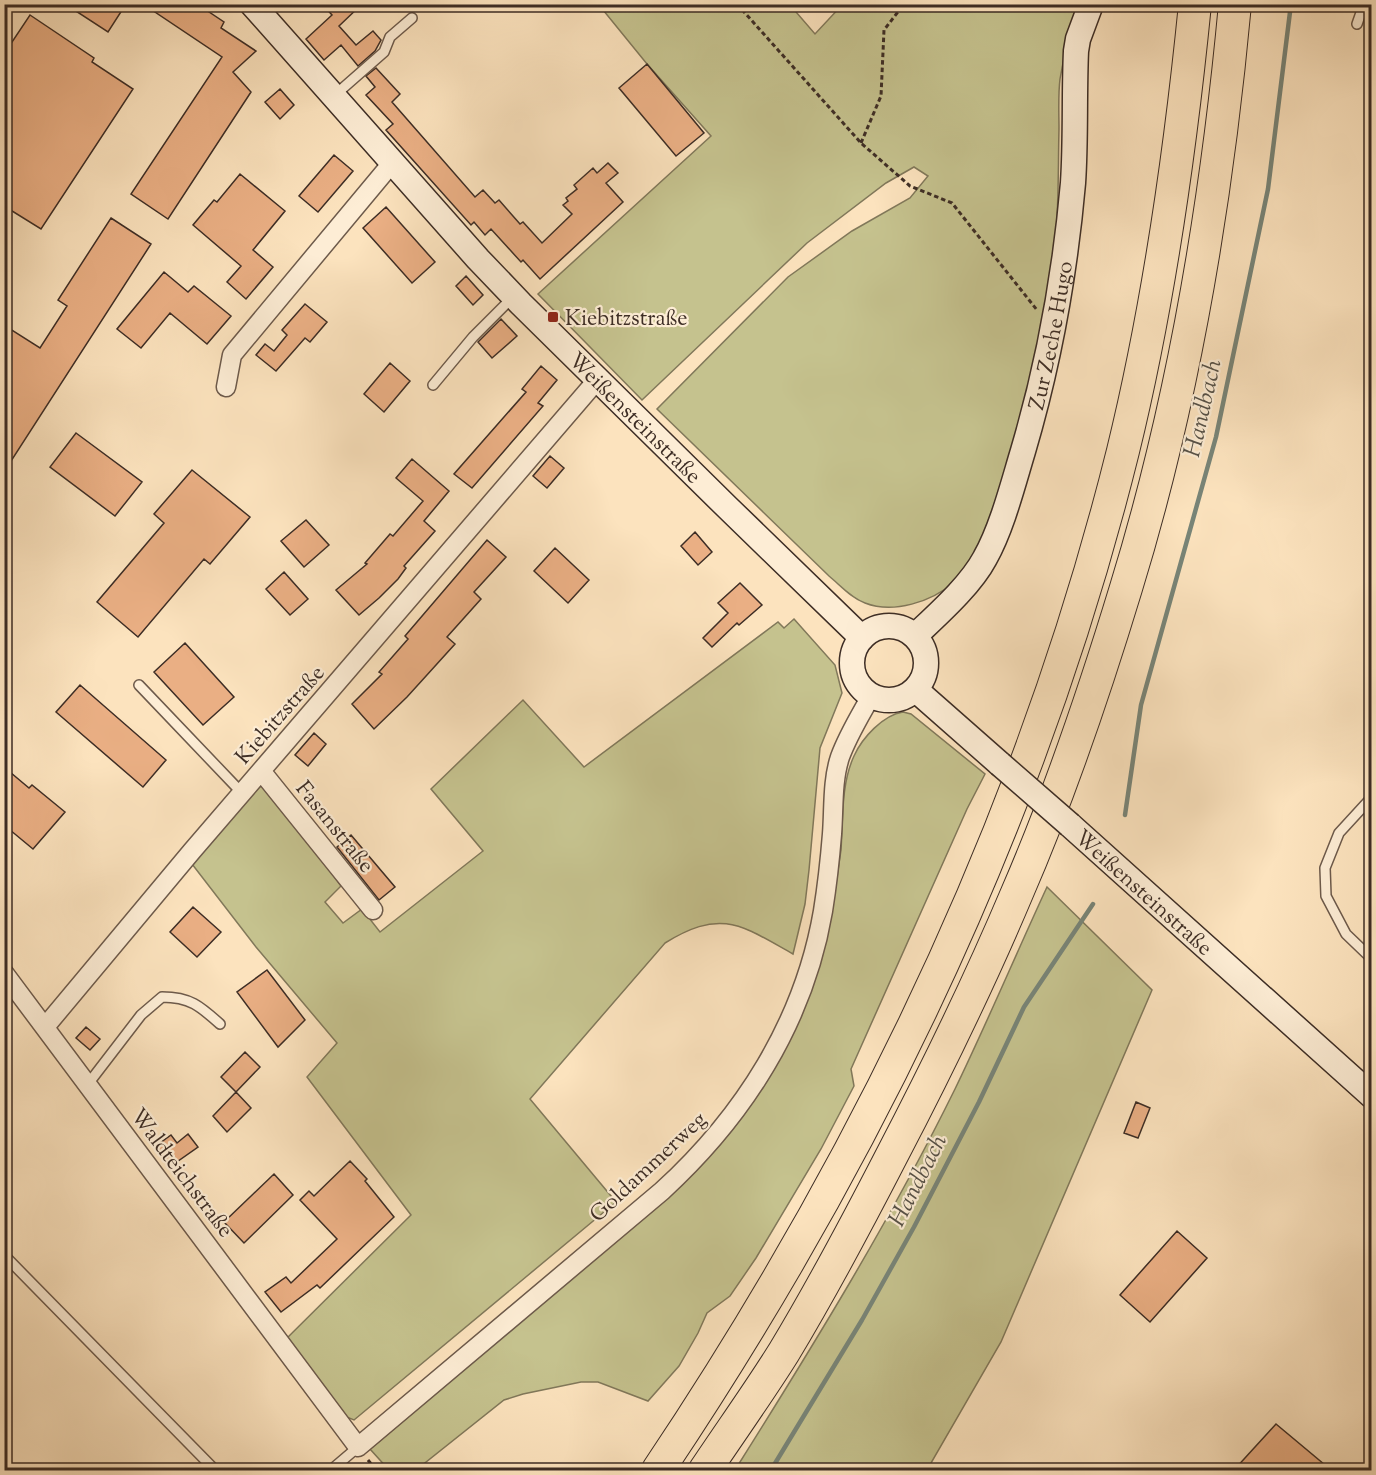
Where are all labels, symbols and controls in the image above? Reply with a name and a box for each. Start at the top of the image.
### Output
street label: Zur Zeche Hugo [1022,259,1083,414]
place label: Kiebitzstraße [565,304,688,336]
marker: Kiebitzstraße [546,310,560,324]
street label: Weißensteinstraße [560,346,707,492]
water label: Handbach [1176,356,1232,461]
street label: Kiebitzstraße [229,659,334,773]
street label: Fasanstraße [287,775,381,881]
street label: Weißensteinstraße [1066,823,1219,965]
street label: Waldteichstraße [121,1102,240,1245]
street label: Goldammerweg [583,1105,715,1231]
water label: Handbach [881,1129,957,1233]

